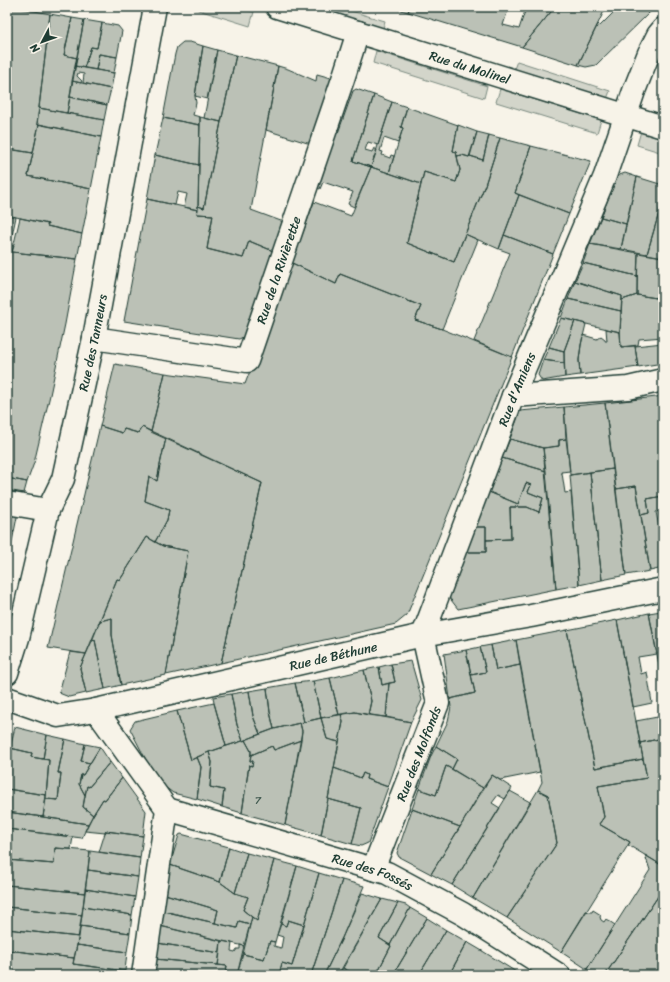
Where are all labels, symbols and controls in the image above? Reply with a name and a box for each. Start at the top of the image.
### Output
north arrow [22,22,62,62]
text: N [25,39,45,58]
street label: Rue du Molinel [426,44,514,90]
street label: Rue de la Rivièrette [249,213,307,327]
street label: Rue des Tanneurs [71,292,113,393]
street label: Rue d'Amiens [491,347,542,430]
street label: Rue de Béthune [287,634,380,677]
street label: Rue des Molfonds [389,702,448,805]
house number: 7 [255,791,262,810]
street label: Rue des Fossés [329,846,418,897]

